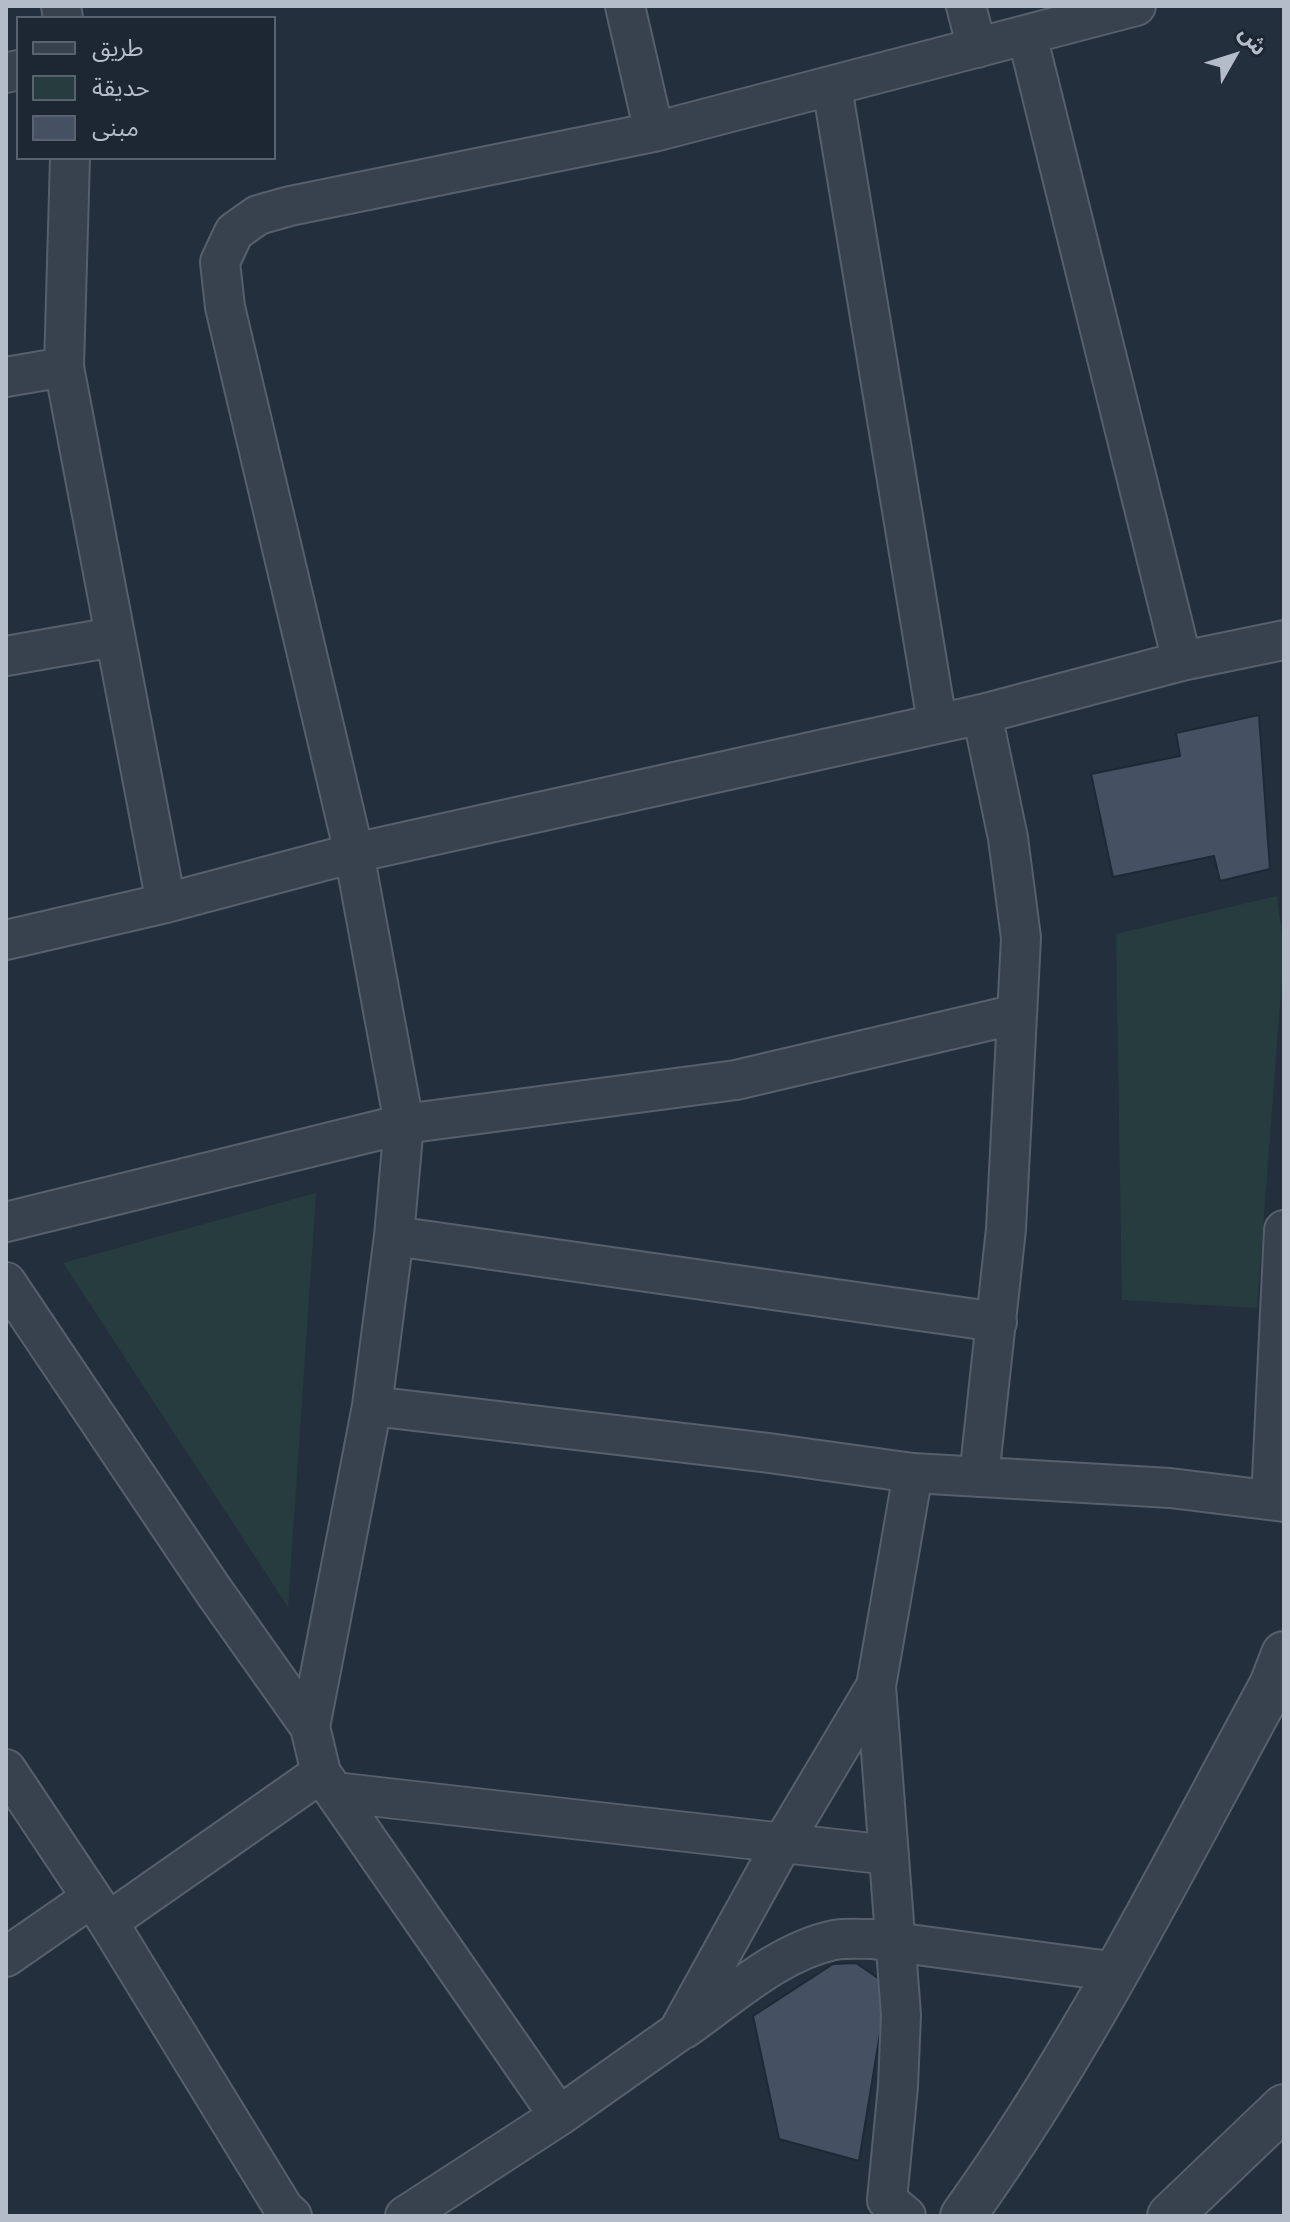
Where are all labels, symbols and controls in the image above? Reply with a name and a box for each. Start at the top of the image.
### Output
legend [16,16,276,160]
north arrow [1194,16,1274,96]
text: ش [1232,20,1274,61]
text: طريق [92,32,144,63]
text: حديقة [92,72,150,103]
text: مبنى [92,112,139,143]

